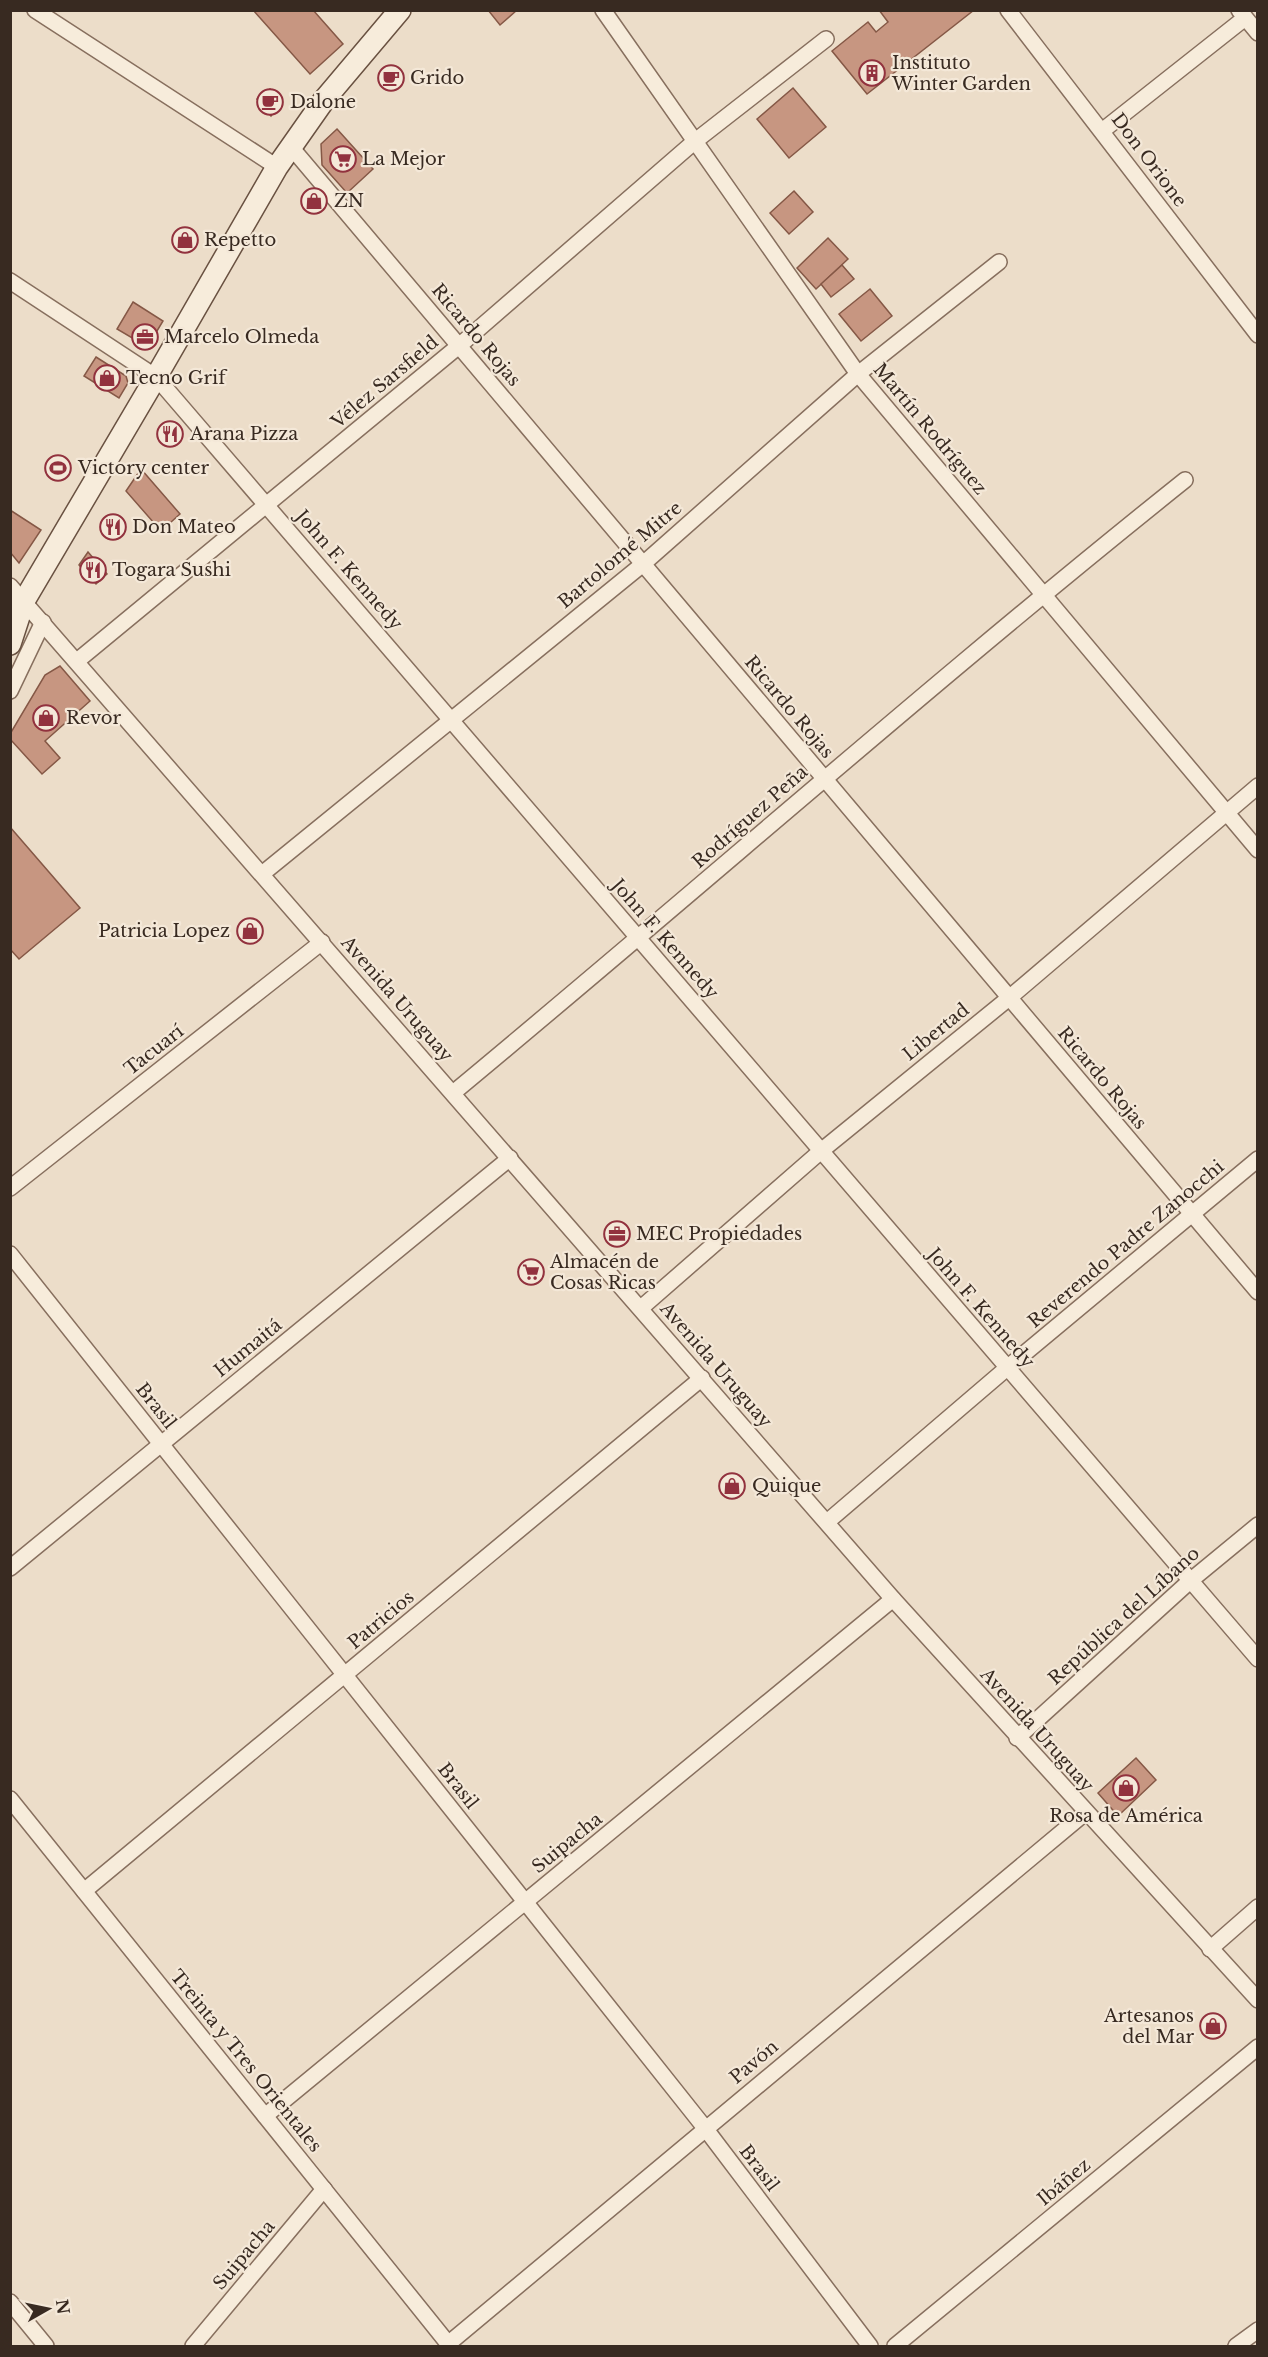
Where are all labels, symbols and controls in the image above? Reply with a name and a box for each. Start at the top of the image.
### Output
place label: Instituto Winter Garden [891,52,1031,95]
building icon: Instituto Winter Garden [857,58,887,88]
cafe icon: Grido [376,63,406,93]
place label: Grido [410,67,464,89]
cafe icon: Dalone [255,87,285,117]
place label: Dalone [290,91,356,113]
street label: Don Orione [1107,109,1191,211]
supermarket icon: La Mejor [328,144,358,174]
place label: La Mejor [362,148,446,170]
shop icon: ZN [299,186,329,216]
place label: ZN [334,190,364,212]
shop icon: Repetto [170,225,200,255]
place label: Repetto [204,229,276,251]
street label: Ricardo Rojas [427,279,525,391]
office icon: Marcelo Olmeda [130,322,160,352]
place label: Marcelo Olmeda [164,326,319,348]
street label: Vélez Sarsfield [326,331,443,434]
street label: Martín Rodríguez [869,359,991,499]
shop icon: Tecno Grif [92,363,122,393]
place label: Tecno Grif [126,367,228,389]
restaurant icon: Arana Pizza [155,419,185,449]
place label: Arana Pizza [189,423,298,445]
sports icon: Victory center [43,453,73,483]
place label: Victory center [77,457,210,479]
street label: Bartolomé Mitre [554,497,686,613]
street label: John F. Kennedy [290,504,407,635]
restaurant icon: Don Mateo [98,512,128,542]
place label: Don Mateo [132,516,236,538]
restaurant icon: Togara Sushi [78,555,108,585]
place label: Togara Sushi [112,559,231,581]
street label: Ricardo Rojas [740,651,838,763]
shop icon: Revor [31,703,61,733]
place label: Revor [66,707,121,729]
street label: Rodríguez Peña [688,761,812,873]
street label: John F. Kennedy [606,873,723,1004]
shop icon: Patricia Lopez [235,916,265,946]
place label: Patricia Lopez [98,920,230,942]
street label: Avenida Uruguay [336,931,458,1067]
street label: Libertad [898,999,974,1065]
street label: Tacuarí [120,1020,189,1080]
street label: Ricardo Rojas [1053,1022,1151,1134]
street label: Reverendo Padre Zanocchi [1023,1155,1229,1333]
office icon: MEC Propiedades [602,1219,632,1249]
place label: MEC Propiedades [636,1223,802,1245]
street label: John F. Kennedy [922,1242,1039,1373]
place label: Almacén de Cosas Ricas [549,1251,659,1294]
supermarket icon: Almacén de Cosas Ricas [516,1257,546,1287]
street label: Avenida Uruguay [655,1297,777,1433]
street label: Humaitá [210,1314,286,1382]
street label: Brasil [131,1379,181,1434]
shop icon: Quique [717,1471,747,1501]
place label: Quique [752,1475,821,1497]
street label: República del Líbano [1044,1542,1204,1690]
street label: Patricios [344,1586,418,1654]
street label: Avenida Uruguay [975,1663,1099,1797]
street label: Brasil [433,1759,483,1814]
shop icon: Rosa de América [1111,1773,1141,1803]
place label: Rosa de América [1049,1805,1203,1827]
street label: Suipacha [527,1808,607,1878]
street label: Treinta y Tres Orientales [166,1966,326,2156]
place label: Artesanos del Mar [1103,2005,1194,2048]
shop icon: Artesanos del Mar [1198,2011,1228,2041]
street label: Pavón [725,2035,783,2089]
street label: Brasil [734,2140,784,2196]
street label: Ibáñez [1033,2154,1095,2210]
street label: Suipacha [209,2216,279,2294]
north arrow [18,2279,78,2339]
text: N [52,2298,74,2316]

